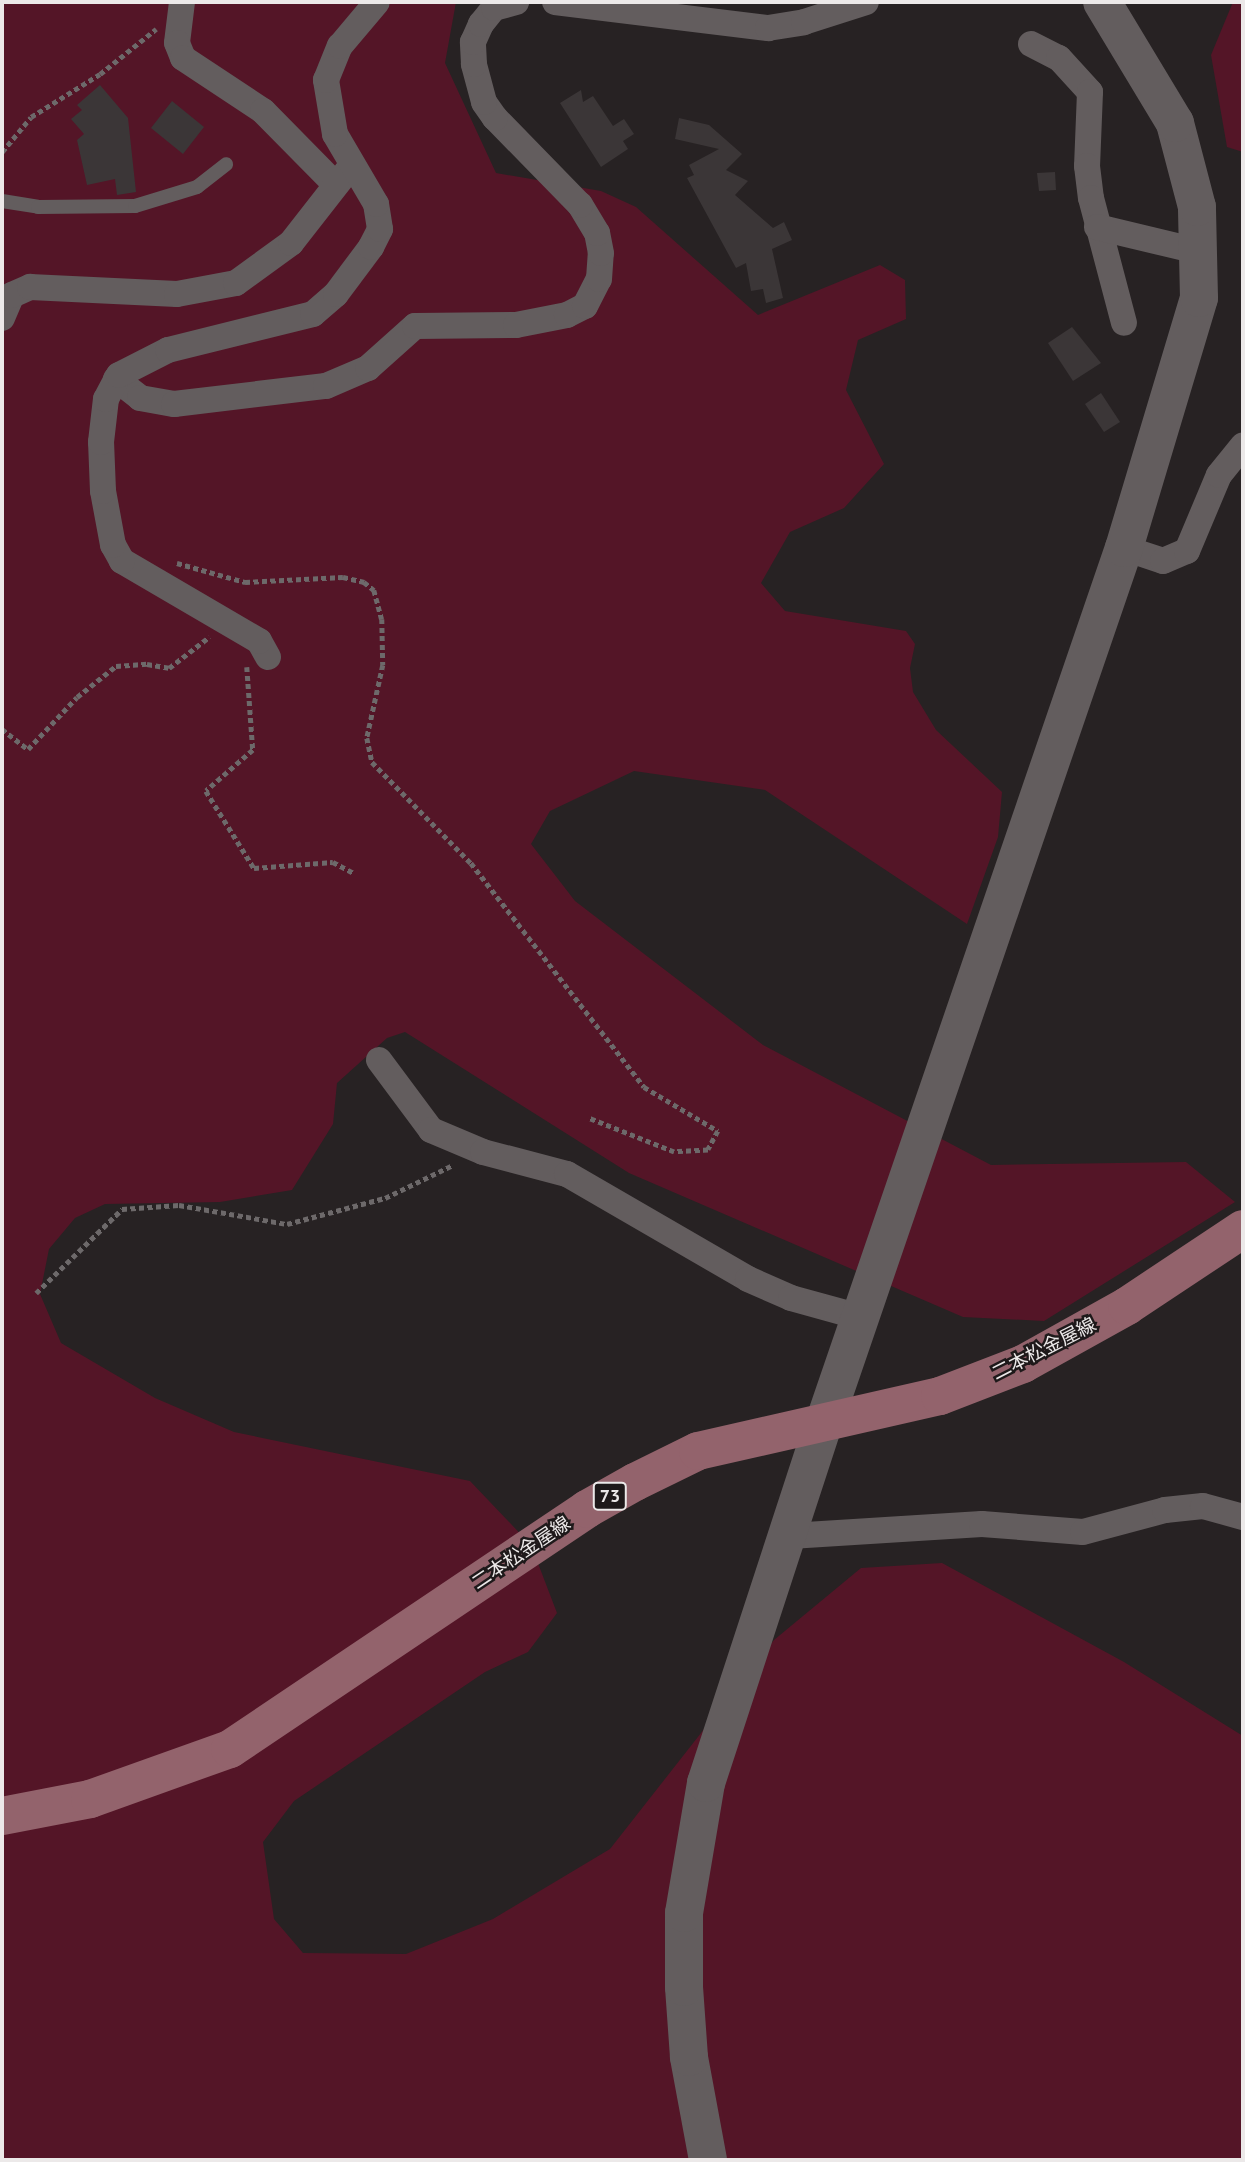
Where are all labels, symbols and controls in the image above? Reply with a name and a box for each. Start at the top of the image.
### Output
street label: 二本松金屋線 [988,1313,1100,1385]
road number: 73 [592,1482,628,1511]
street label: 二本松金屋線 [467,1512,575,1594]

